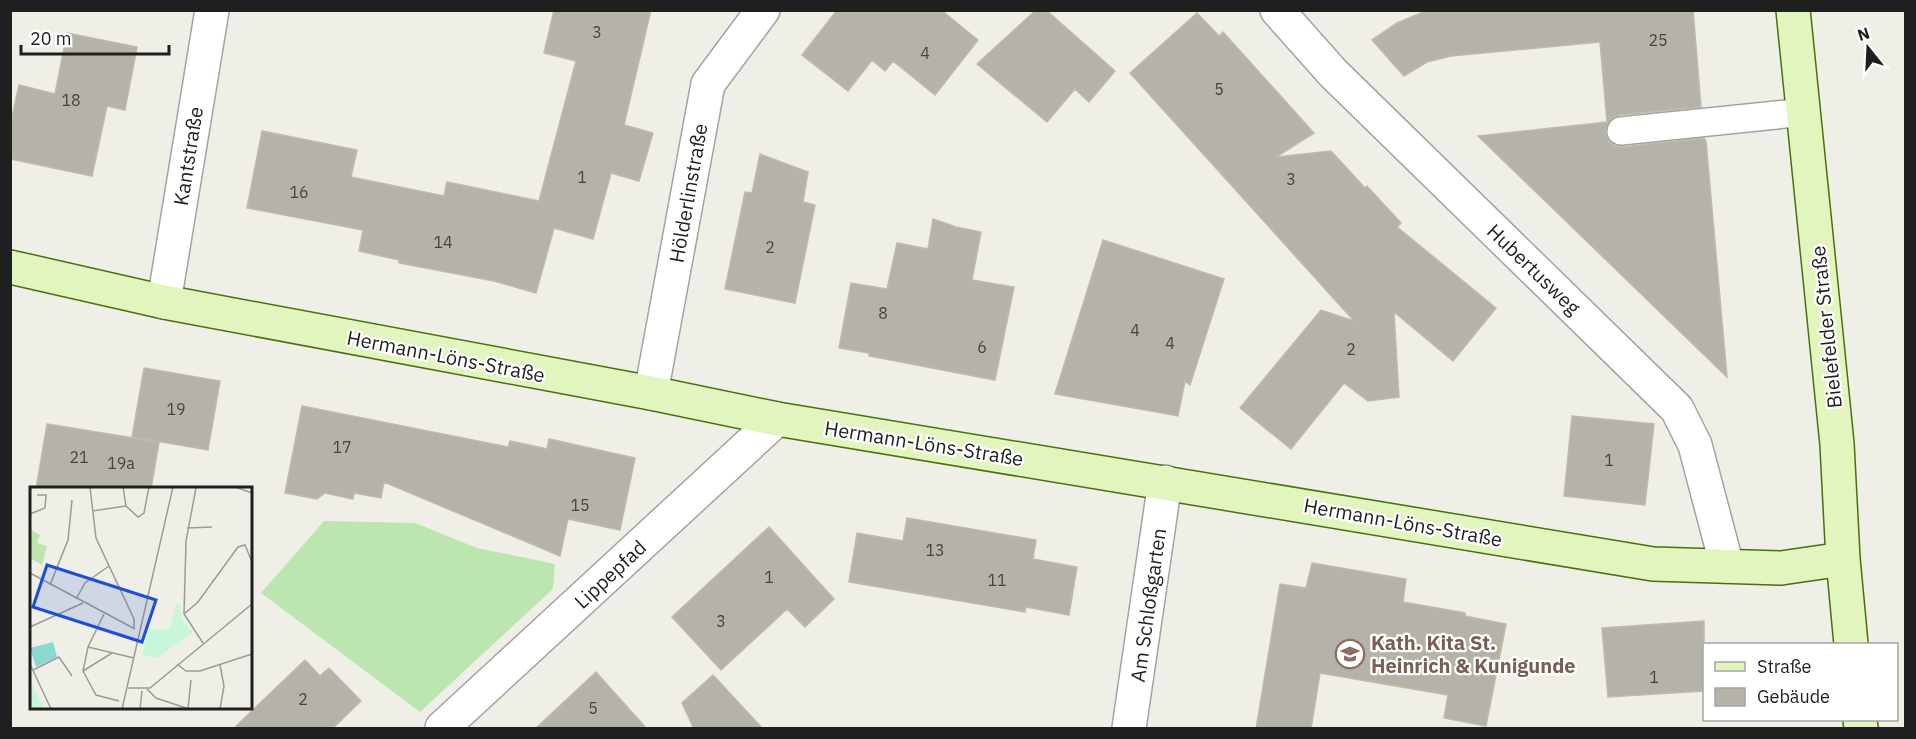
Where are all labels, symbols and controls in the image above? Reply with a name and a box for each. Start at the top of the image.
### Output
scale bar [21,18,170,56]
north arrow [1838,18,1898,78]
house number: 3 [592,22,602,42]
text: N [1855,22,1872,45]
text: 20 m [30,27,72,50]
house number: 25 [1648,30,1668,50]
house number: 4 [920,43,930,63]
house number: 5 [1214,79,1224,99]
house number: 18 [61,90,81,110]
street label: Kantstraße [167,105,209,207]
street label: Hölderlinstraße [662,121,714,265]
house number: 1 [577,167,587,187]
house number: 3 [1286,169,1296,189]
house number: 16 [289,182,309,202]
street label: Hubertusweg [1481,218,1587,321]
house number: 14 [433,232,453,252]
house number: 2 [765,237,775,257]
street label: Bielefelder Straße [1804,244,1848,410]
house number: 8 [878,303,888,323]
house number: 4 [1130,320,1140,340]
street label: Hermann-Löns-Straße [345,324,547,388]
house number: 4 [1165,333,1175,353]
house number: 6 [977,337,987,357]
house number: 2 [1346,339,1356,359]
house number: 19 [166,399,186,419]
street label: Hermann-Löns-Straße [823,414,1025,472]
house number: 17 [332,437,352,457]
house number: 21 [69,447,89,467]
house number: 1 [1604,450,1614,470]
house number: 19a [107,453,135,473]
inset map [30,487,252,709]
street label: Hermann-Löns-Straße [1302,491,1504,553]
house number: 15 [570,495,590,515]
street label: Am Schloßgarten [1124,526,1172,684]
street label: Lippepfad [568,534,652,614]
house number: 13 [925,540,945,560]
house number: 1 [764,567,774,587]
house number: 11 [987,570,1007,590]
house number: 3 [716,611,726,631]
place label: Kath. Kita St. Heinrich & Kunigunde [1371,629,1576,679]
school or university icon: Kath. Kita St. Heinrich & Kunigunde [1334,638,1366,670]
legend [1703,643,1898,721]
text: Straße [1757,655,1811,678]
house number: 1 [1649,667,1659,687]
text: Gebäude [1757,685,1830,708]
house number: 2 [298,689,308,709]
house number: 5 [588,698,598,718]

